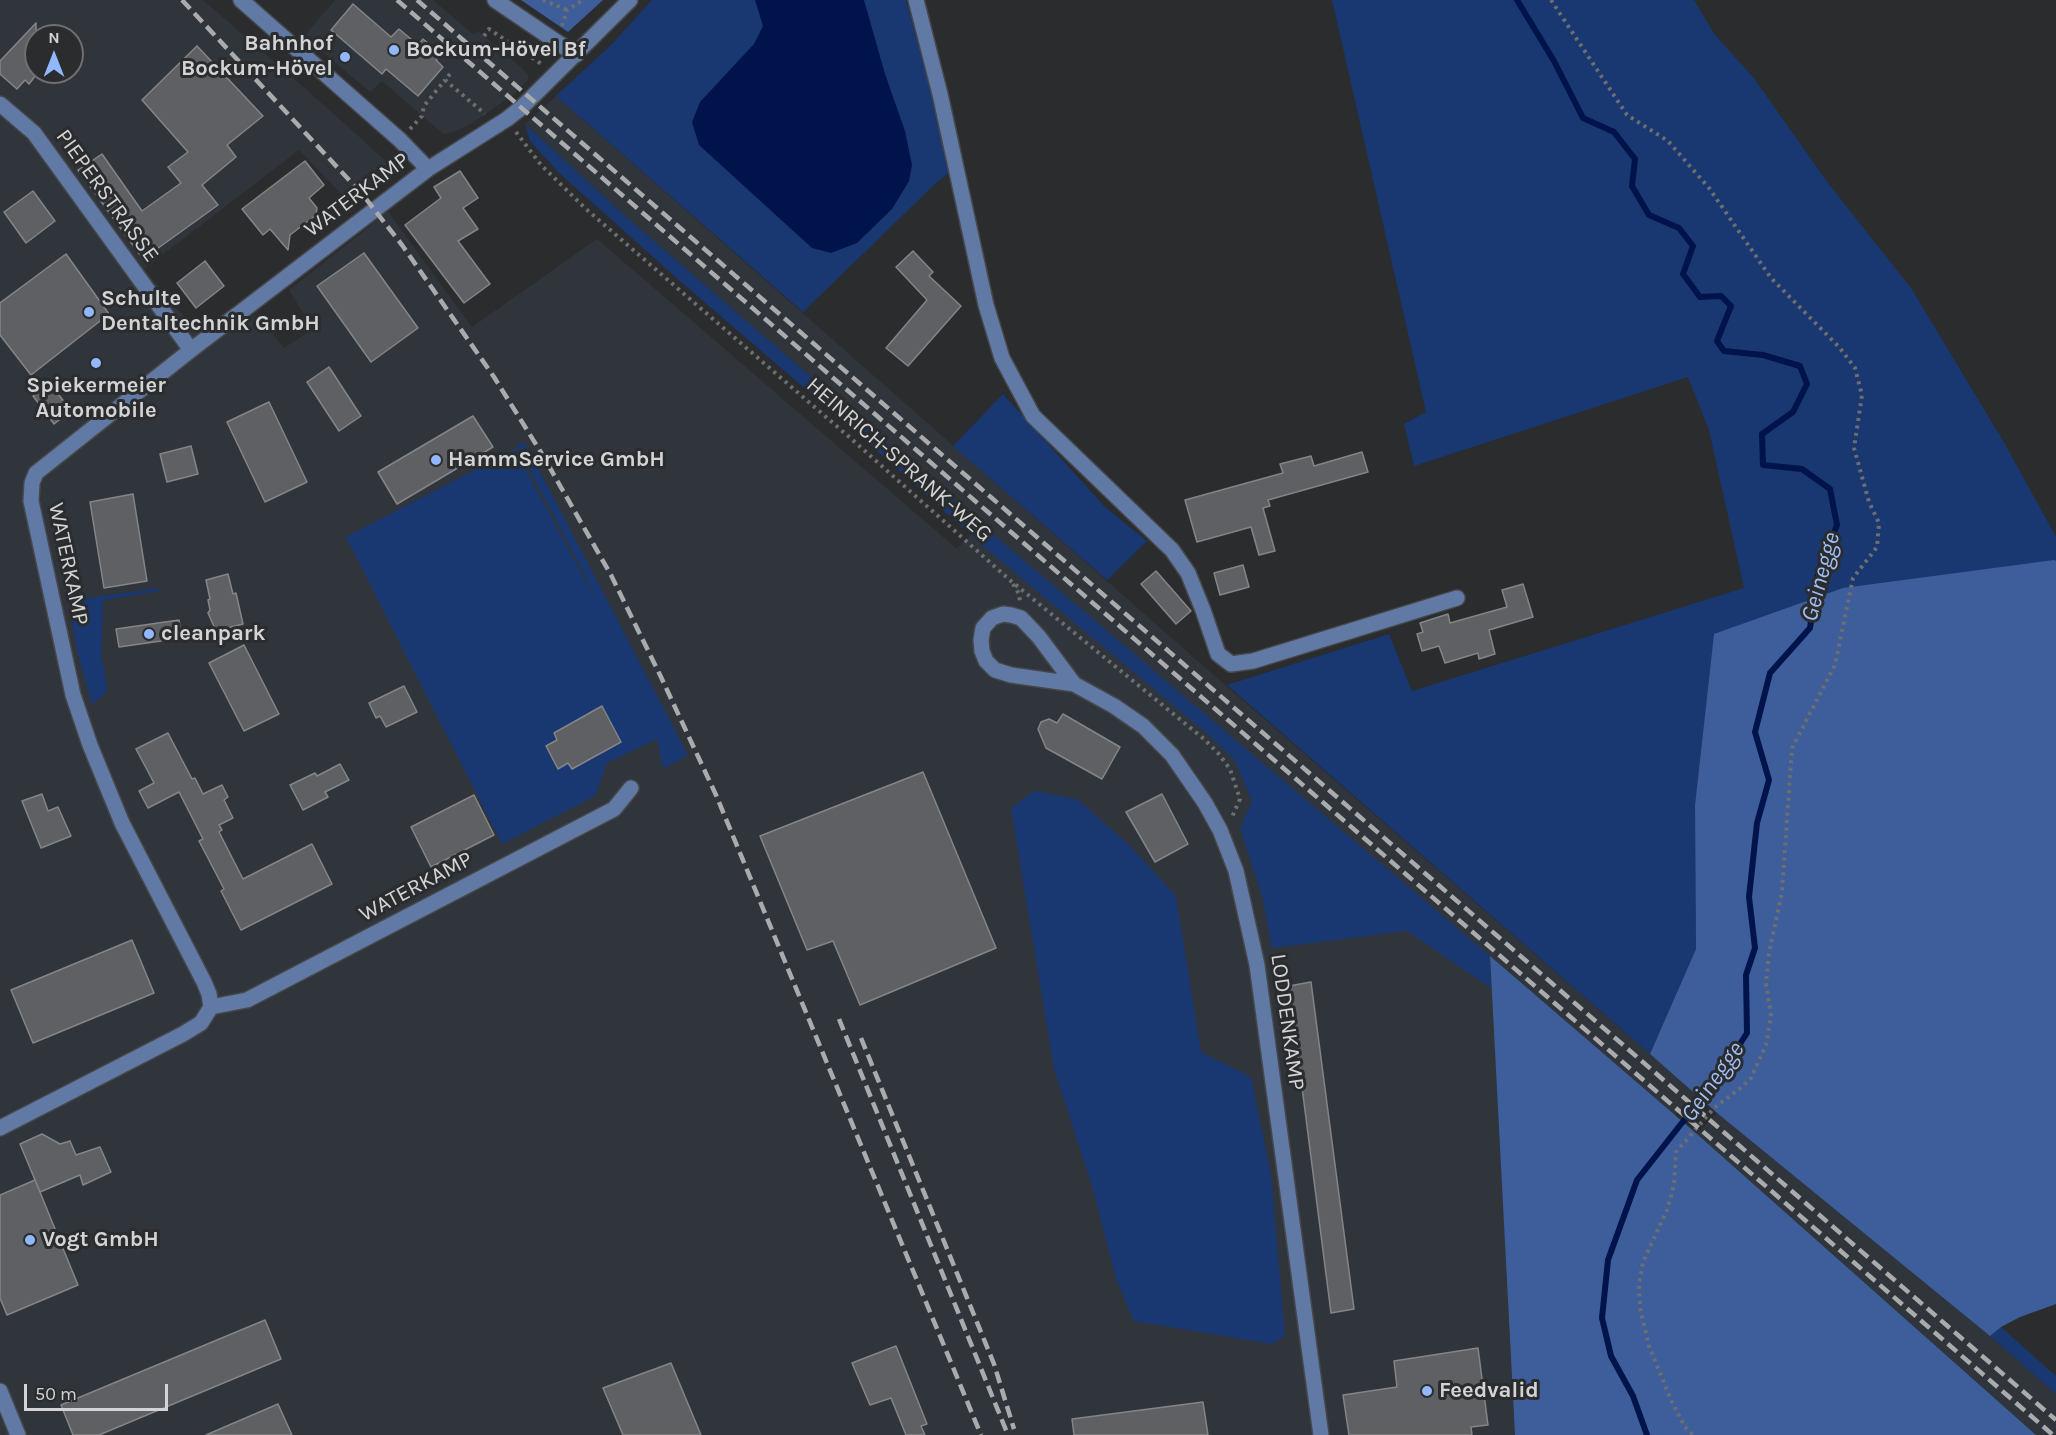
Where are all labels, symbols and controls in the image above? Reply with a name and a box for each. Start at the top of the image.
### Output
north arrow [24,24,84,84]
text: N [48,28,60,47]
place label: Bahnhof Bockum-Hövel [181,31,333,82]
place label: Bockum-Hövel Bf [406,37,586,63]
marker: Bockum-Hövel Bf [387,43,401,57]
marker: Bahnhof Bockum-Hövel [338,50,352,64]
street label: PIEPERSTRASSE [50,124,164,268]
street label: WATERKAMP [299,147,415,243]
place label: Schulte Dentaltechnik GmbH [101,286,320,338]
marker: Schulte Dentaltechnik GmbH [82,305,96,319]
marker: Spiekermeier Automobile [89,356,103,370]
street label: HEINRICH-SPRANK-WEG [801,372,997,548]
place label: Spiekermeier Automobile [26,373,166,424]
place label: HammService GmbH [448,447,665,473]
marker: HammService GmbH [429,453,443,467]
street label: WATERKAMP [42,500,94,628]
water label: Geinegge [1795,529,1847,625]
place label: cleanpark [161,621,266,647]
marker: cleanpark [142,627,156,641]
street label: WATERKAMP [355,846,477,928]
street label: LODDENKAMP [1264,952,1310,1092]
water label: Geinegge [1675,1036,1751,1128]
place label: Vogt GmbH [42,1227,159,1253]
marker: Vogt GmbH [23,1233,37,1247]
scale bar [27,1372,171,1410]
place label: Feedvalid [1439,1378,1539,1404]
text: 50 m [35,1383,77,1405]
marker: Feedvalid [1420,1384,1434,1398]

